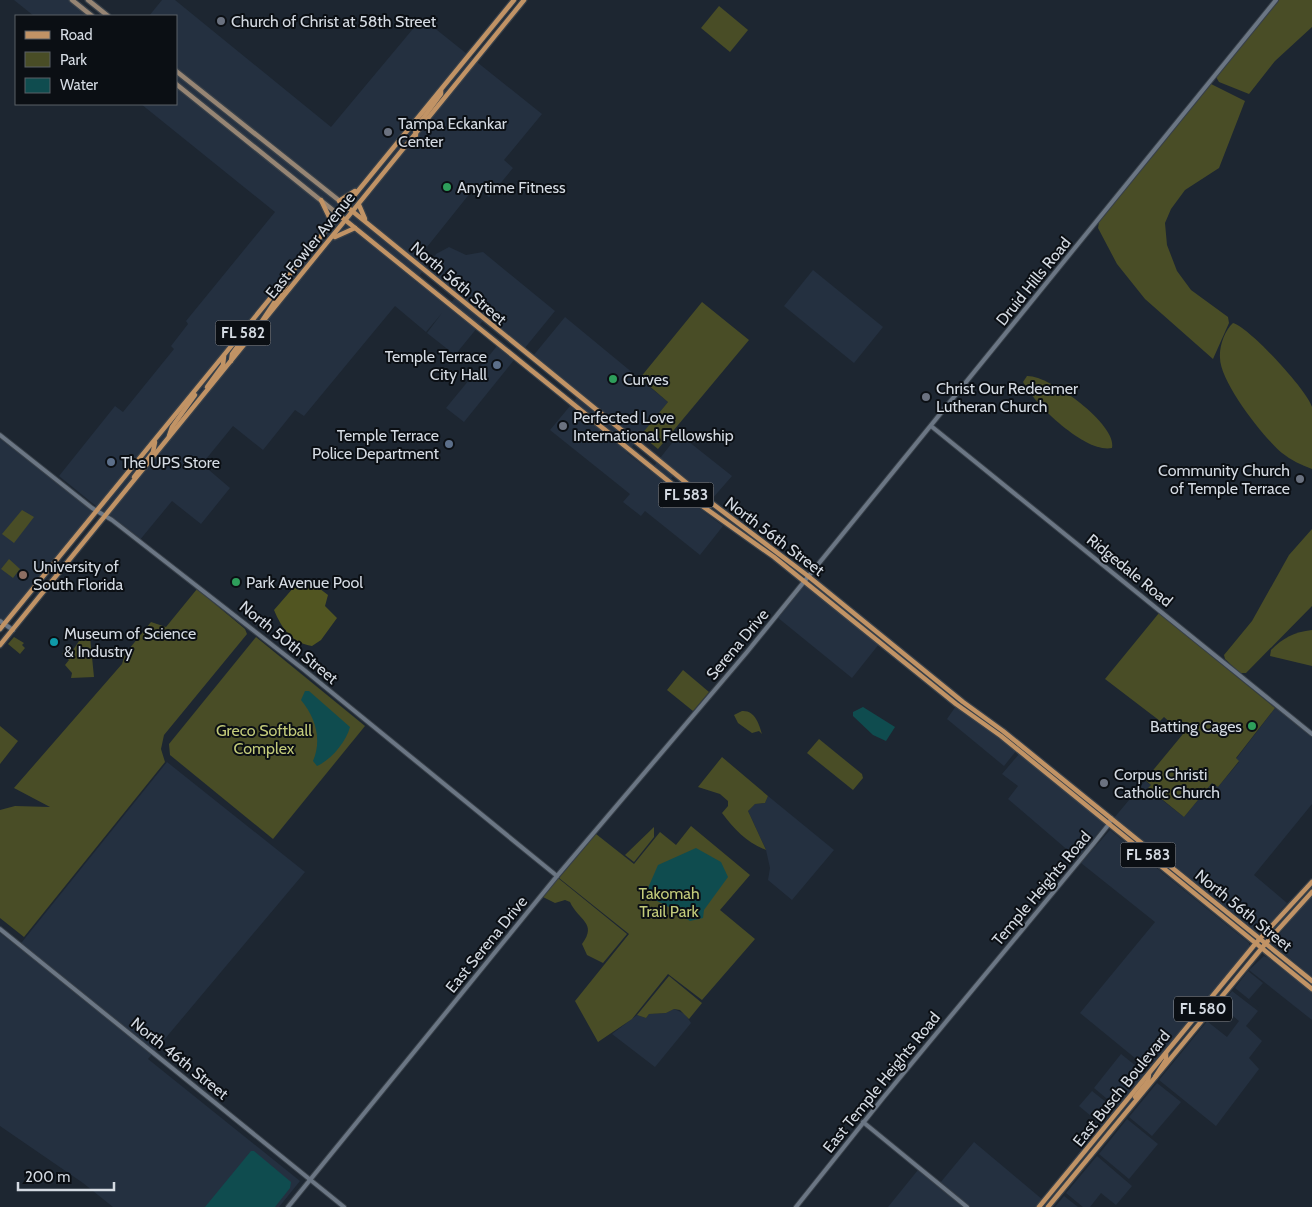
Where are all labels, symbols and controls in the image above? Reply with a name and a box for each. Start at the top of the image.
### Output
place label: Church of Christ at 58th Street [231,12,437,31]
legend [15,15,178,105]
marker: Church of Christ at 58th Street [215,15,227,27]
text: Road [60,26,93,44]
text: Park [60,51,87,69]
text: Water [60,76,98,94]
place label: Tampa Eckankar Center [398,114,508,151]
marker: Tampa Eckankar Center [382,126,394,138]
place label: Anytime Fitness [457,178,566,197]
marker: Anytime Fitness [441,181,453,193]
street label: East Fowler Avenue [262,188,359,302]
street label: Druid Hills Road [992,233,1075,329]
street label: North 56th Street [407,238,511,329]
road number: FL 582 [216,320,270,346]
place label: Temple Terrace City Hall [385,347,487,384]
marker: Temple Terrace City Hall [491,359,503,371]
place label: Curves [623,370,669,389]
marker: Curves [607,373,619,385]
place label: Christ Our Redeemer Lutheran Church [936,379,1079,416]
marker: Christ Our Redeemer Lutheran Church [920,391,932,403]
place label: Perfected Love International Fellowship [573,408,734,445]
marker: Perfected Love International Fellowship [557,420,569,432]
place label: Temple Terrace Police Department [312,426,440,463]
marker: Temple Terrace Police Department [443,438,455,450]
place label: The UPS Store [121,453,220,472]
marker: The UPS Store [105,456,117,468]
place label: Community Church of Temple Terrace [1158,461,1290,498]
marker: Community Church of Temple Terrace [1294,473,1306,485]
road number: FL 583 [658,482,714,508]
street label: North 56th Street [721,493,828,580]
street label: Ridgedale Road [1083,530,1176,611]
place label: University of South Florida [33,557,123,594]
marker: University of South Florida [17,569,29,581]
place label: Park Avenue Pool [246,573,363,592]
marker: Park Avenue Pool [230,576,242,588]
street label: North 50th Street [236,597,342,688]
street label: Serena Drive [702,605,773,684]
place label: Museum of Science & Industry [64,624,196,661]
marker: Museum of Science & Industry [48,636,60,648]
place label: Batting Cages [1150,717,1242,736]
marker: Batting Cages [1246,720,1258,732]
park label: Greco Softball Complex [216,721,312,758]
place label: Corpus Christi Catholic Church [1114,765,1220,802]
marker: Corpus Christi Catholic Church [1098,777,1110,789]
street label: Temple Heights Road [988,827,1095,949]
road number: FL 583 [1120,842,1176,868]
street label: North 56th Street [1191,866,1296,956]
park label: Takomah Trail Park [638,884,700,921]
street label: East Serena Drive [442,892,531,996]
road number: FL 580 [1174,996,1232,1022]
street label: East Temple Heights Road [819,1008,944,1157]
street label: North 46th Street [127,1013,233,1104]
street label: East Busch Boulevard [1069,1026,1174,1150]
scale bar [18,1160,114,1192]
text: 200 m [25,1168,70,1186]

